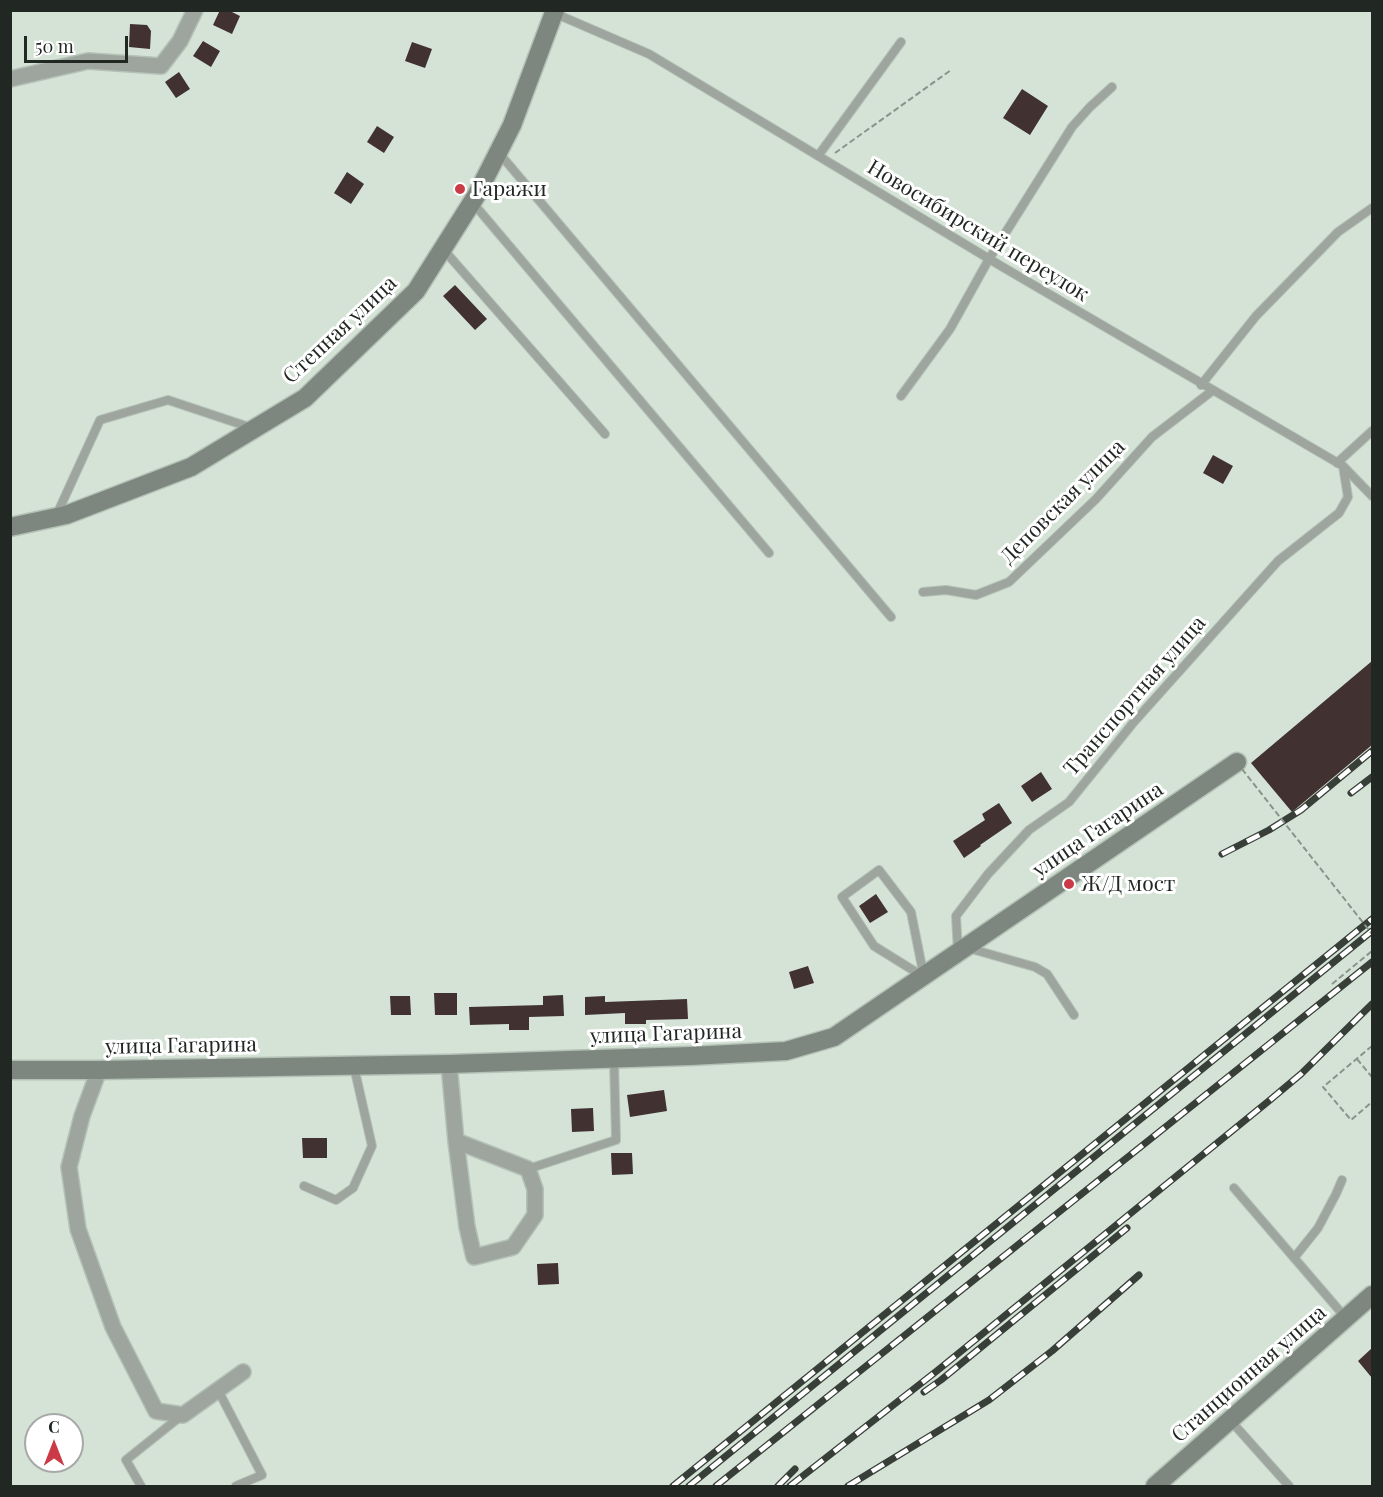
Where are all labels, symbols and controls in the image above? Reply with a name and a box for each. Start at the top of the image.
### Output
scale bar [27,24,130,62]
text: 50 m [35,34,74,58]
street label: Новосибирский переулок [863,155,1093,307]
place label: Гаражи [472,176,547,202]
marker: Гаражи [453,182,467,196]
street label: Степная улица [278,271,402,389]
street label: Деповская улица [996,435,1130,569]
street label: Транспортная улица [1059,611,1211,781]
street label: улица Гагарина [1028,777,1168,883]
place label: Ж/Д мост [1081,871,1175,897]
marker: Ж/Д мост [1062,877,1076,891]
street label: улица Гагарина [590,1019,742,1049]
street label: улица Гагарина [105,1032,257,1060]
street label: Станционная улица [1167,1300,1331,1448]
north arrow [24,1413,84,1473]
text: С [48,1416,60,1437]

